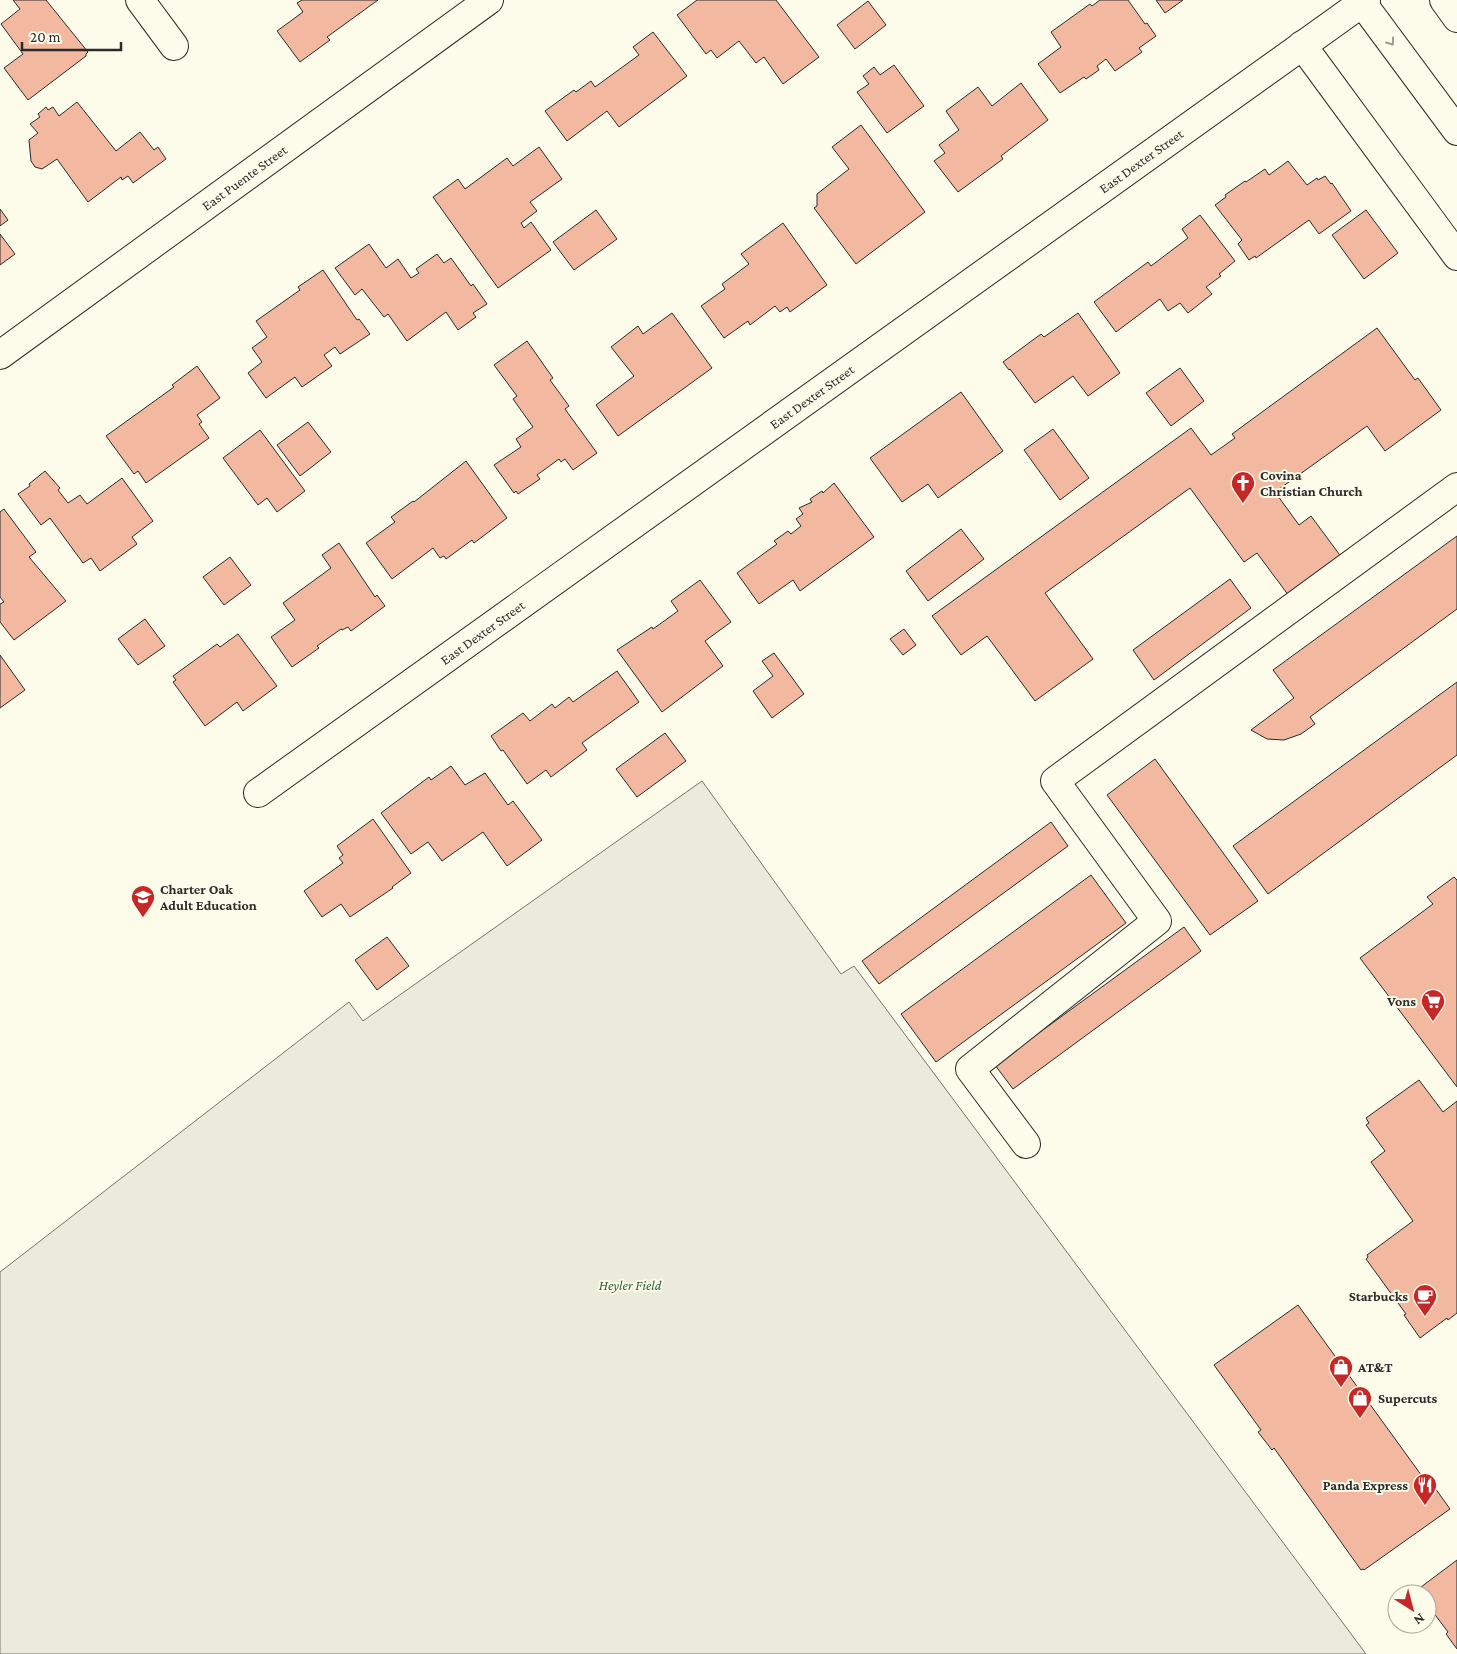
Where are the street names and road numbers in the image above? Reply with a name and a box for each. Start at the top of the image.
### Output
street label: East Dexter Street [1096,125,1187,196]
street label: East Puente Street [199,141,290,214]
street label: East Dexter Street [767,361,857,432]
street label: East Dexter Street [437,597,528,668]

